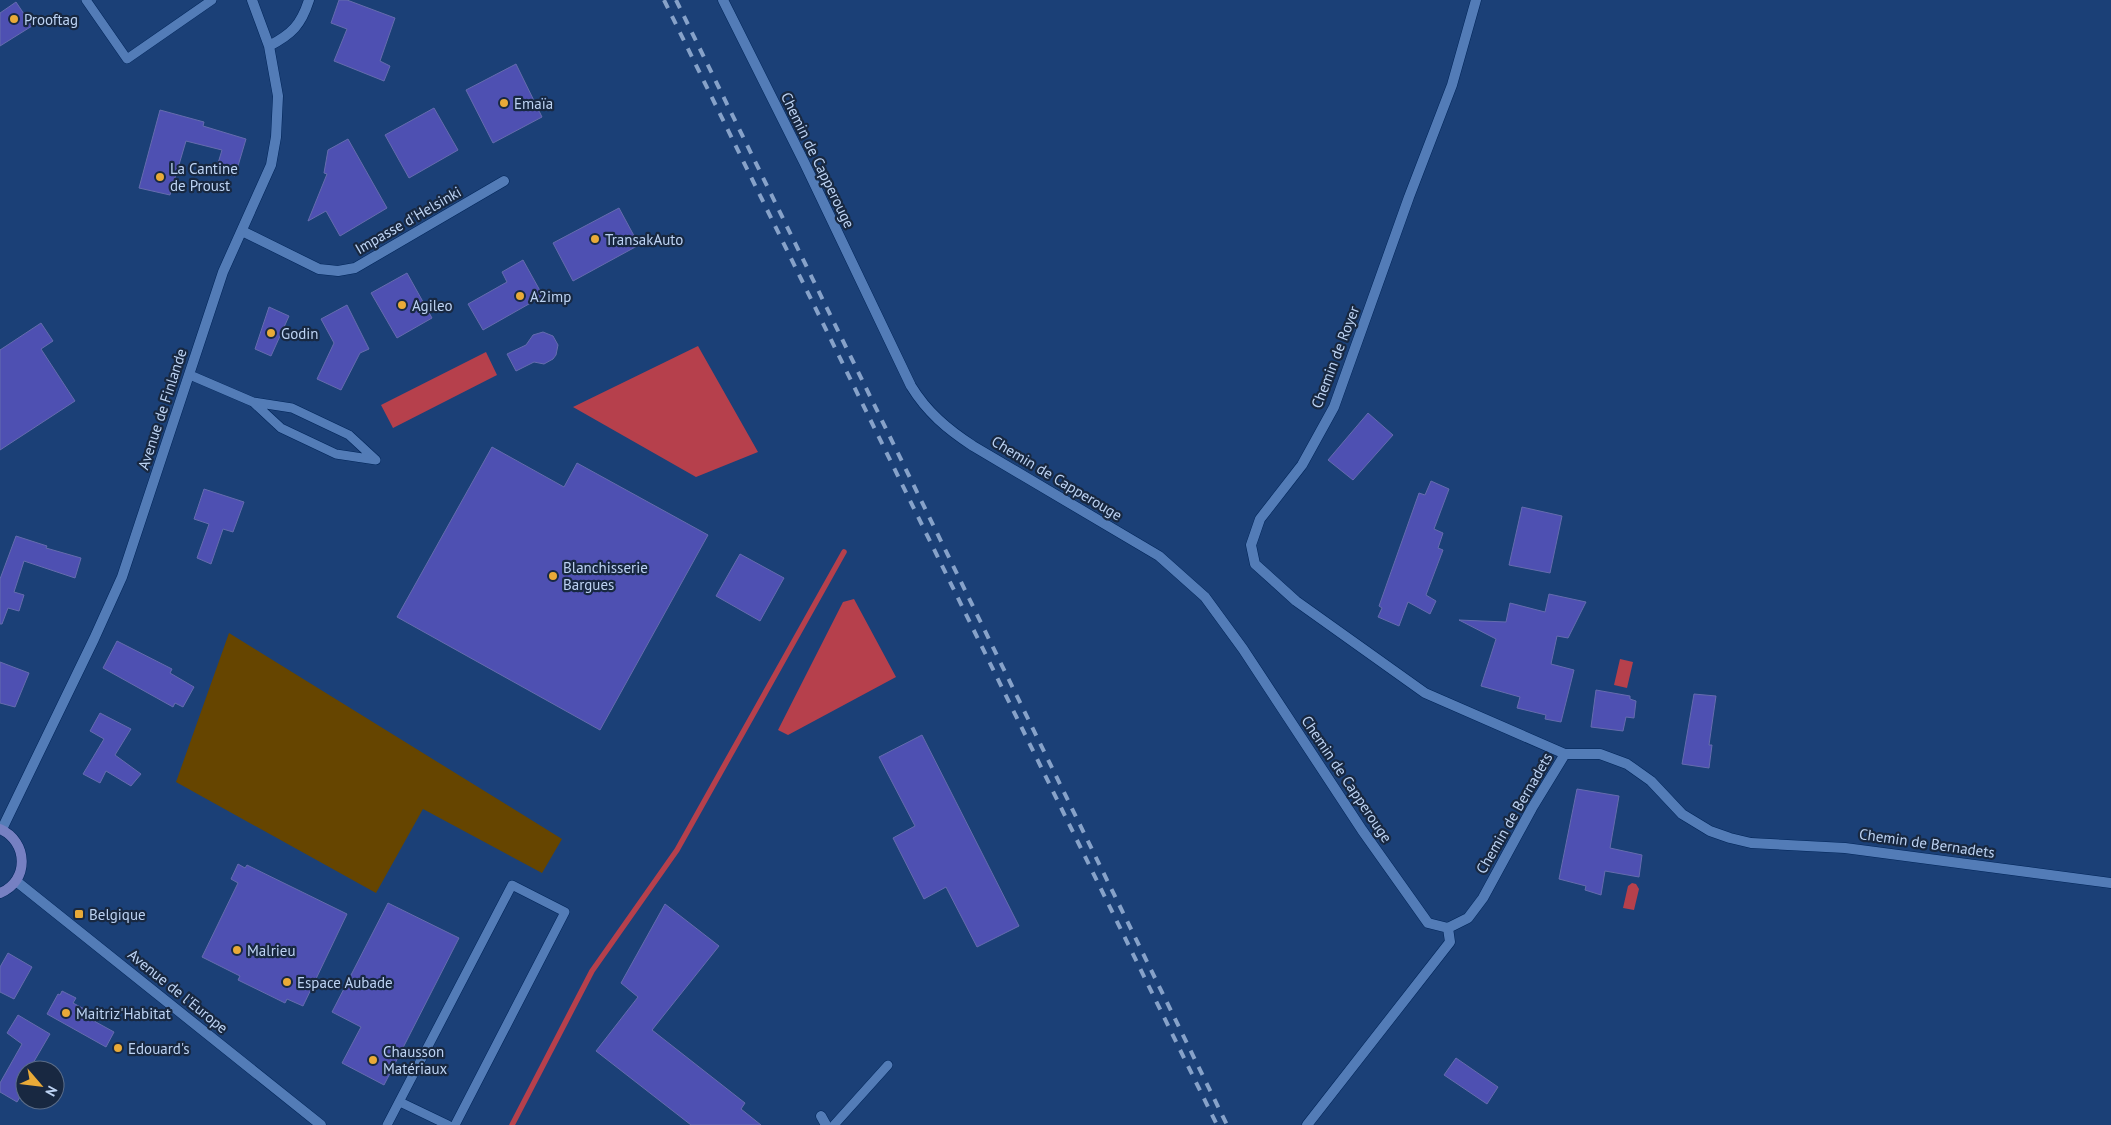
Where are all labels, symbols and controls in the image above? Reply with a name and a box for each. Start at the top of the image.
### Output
place label: Prooftag [24,10,78,29]
marker: Prooftag [8,13,20,25]
street label: Chemin de Capperouge [777,89,859,231]
place label: Emaïa [514,94,553,113]
marker: Emaïa [498,97,510,109]
place label: La Cantine de Proust [170,159,238,195]
marker: La Cantine de Proust [154,171,166,183]
street label: Impasse d'Helsinki [351,182,465,258]
place label: TransakAuto [605,230,683,249]
marker: TransakAuto [589,233,601,245]
place label: A2imp [530,287,571,306]
marker: A2imp [514,290,526,302]
place label: Agileo [412,296,453,315]
marker: Agileo [396,299,408,311]
street label: Chemin de Royer [1307,303,1363,411]
place label: Godin [281,324,319,343]
marker: Godin [265,327,277,339]
street label: Avenue de Finlande [133,346,191,472]
street label: Chemin de Capperouge [988,431,1126,525]
place label: Blanchisserie Bargues [563,558,648,594]
marker: Blanchisserie Bargues [547,570,559,582]
street label: Chemin de Capperouge [1297,712,1397,846]
street label: Chemin de Bernadets [1472,749,1556,877]
street label: Chemin de Bernadets [1858,824,1996,862]
place label: Belgique [89,905,146,924]
marker: Belgique [73,908,85,920]
place label: Malrieu [247,941,296,960]
marker: Malrieu [231,944,243,956]
street label: Avenue de l'Europe [124,945,232,1037]
place label: Espace Aubade [297,973,393,992]
marker: Espace Aubade [281,976,293,988]
place label: Maitriz'Habitat [76,1004,171,1023]
marker: Maitriz'Habitat [60,1007,72,1019]
place label: Edouard's [128,1039,190,1058]
marker: Edouard's [112,1042,124,1054]
place label: Chausson Matériaux [383,1042,447,1078]
marker: Chausson Matériaux [367,1054,379,1066]
north arrow [15,1060,65,1110]
text: N [41,1083,62,1099]

